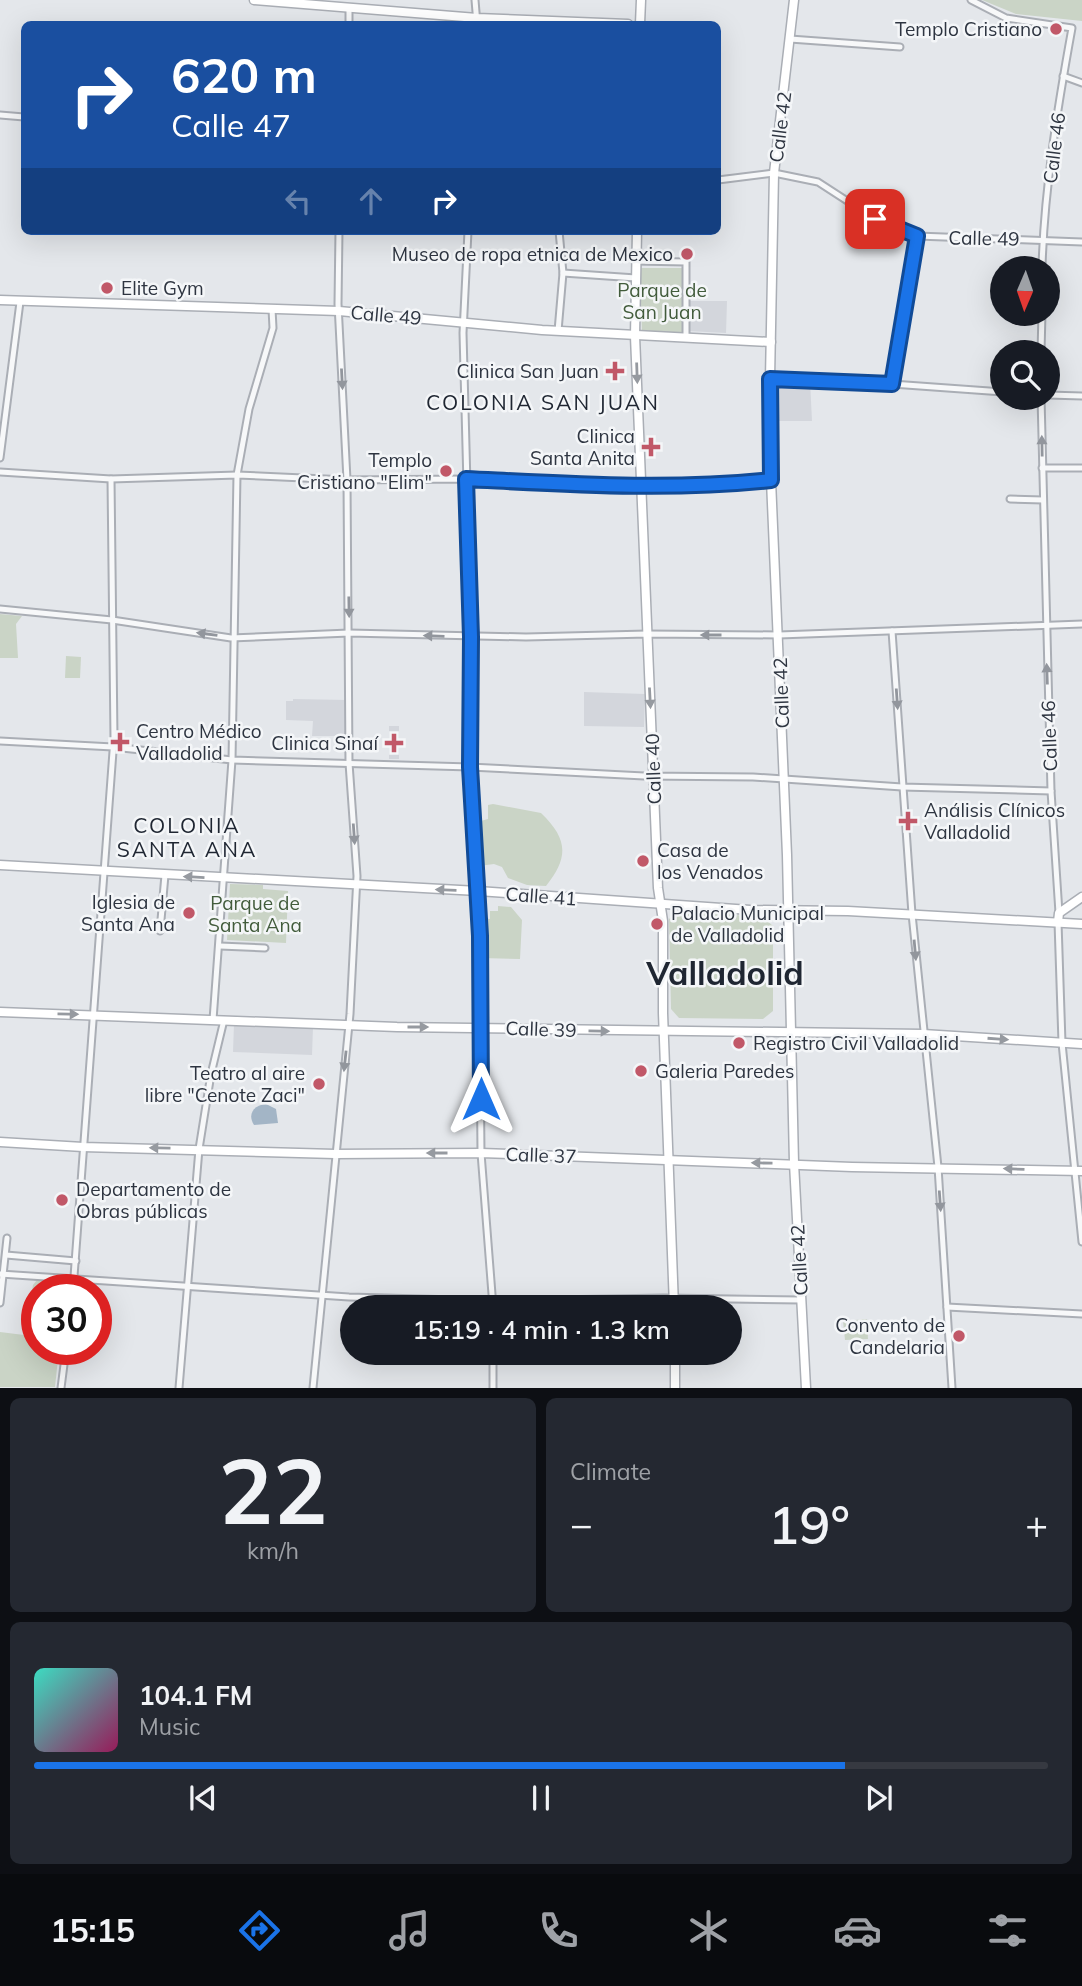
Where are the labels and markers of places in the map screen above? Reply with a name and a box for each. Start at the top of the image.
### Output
place label: Templo Cristiano [895,17,1042,41]
marker: Templo Cristiano [1048,21,1064,37]
pin [845,189,905,249]
place label: Museo de ropa etnica de Mexico [392,242,673,266]
marker: Museo de ropa etnica de Mexico [679,246,695,262]
place label: Elite Gym [121,276,204,300]
marker: Elite Gym [99,280,115,296]
place label: Clinica San Juan [457,359,599,383]
marker: Clinica San Juan [605,361,625,381]
place label: Clinica Santa Anita [530,424,635,470]
marker: Clinica Santa Anita [641,437,661,457]
place label: Templo Cristiano "Elim" [297,448,432,494]
marker: Templo Cristiano "Elim" [438,463,454,479]
place label: Centro Médico Valladolid [136,719,262,765]
place label: Clinica Sinaí [271,731,379,755]
marker: Centro Médico Valladolid [110,732,130,752]
marker: Clinica Sinaí [384,733,404,753]
place label: Análisis Clínicos Valladolid [924,798,1065,844]
marker: Análisis Clínicos Valladolid [898,811,918,831]
place label: Casa de los Venados [657,838,763,884]
marker: Casa de los Venados [635,853,651,869]
place label: Iglesia de Santa Ana [81,890,175,936]
place label: Palacio Municipal de Valladolid [671,901,824,947]
marker: Iglesia de Santa Ana [181,905,197,921]
marker: Palacio Municipal de Valladolid [649,916,665,932]
place label: Registro Civil Valladolid [753,1031,959,1055]
marker: Registro Civil Valladolid [731,1035,747,1051]
place label: Galeria Paredes [655,1059,795,1083]
place label: Teatro al aire libre "Cenote Zaci" [145,1061,305,1107]
marker: Galeria Paredes [633,1063,649,1079]
marker: Teatro al aire libre "Cenote Zaci" [311,1076,327,1092]
place label: Departamento de Obras públicas [76,1177,231,1223]
marker: Departamento de Obras públicas [54,1192,70,1208]
place label: Convento de Candelaria [835,1313,945,1359]
marker: Convento de Candelaria [951,1328,967,1344]

